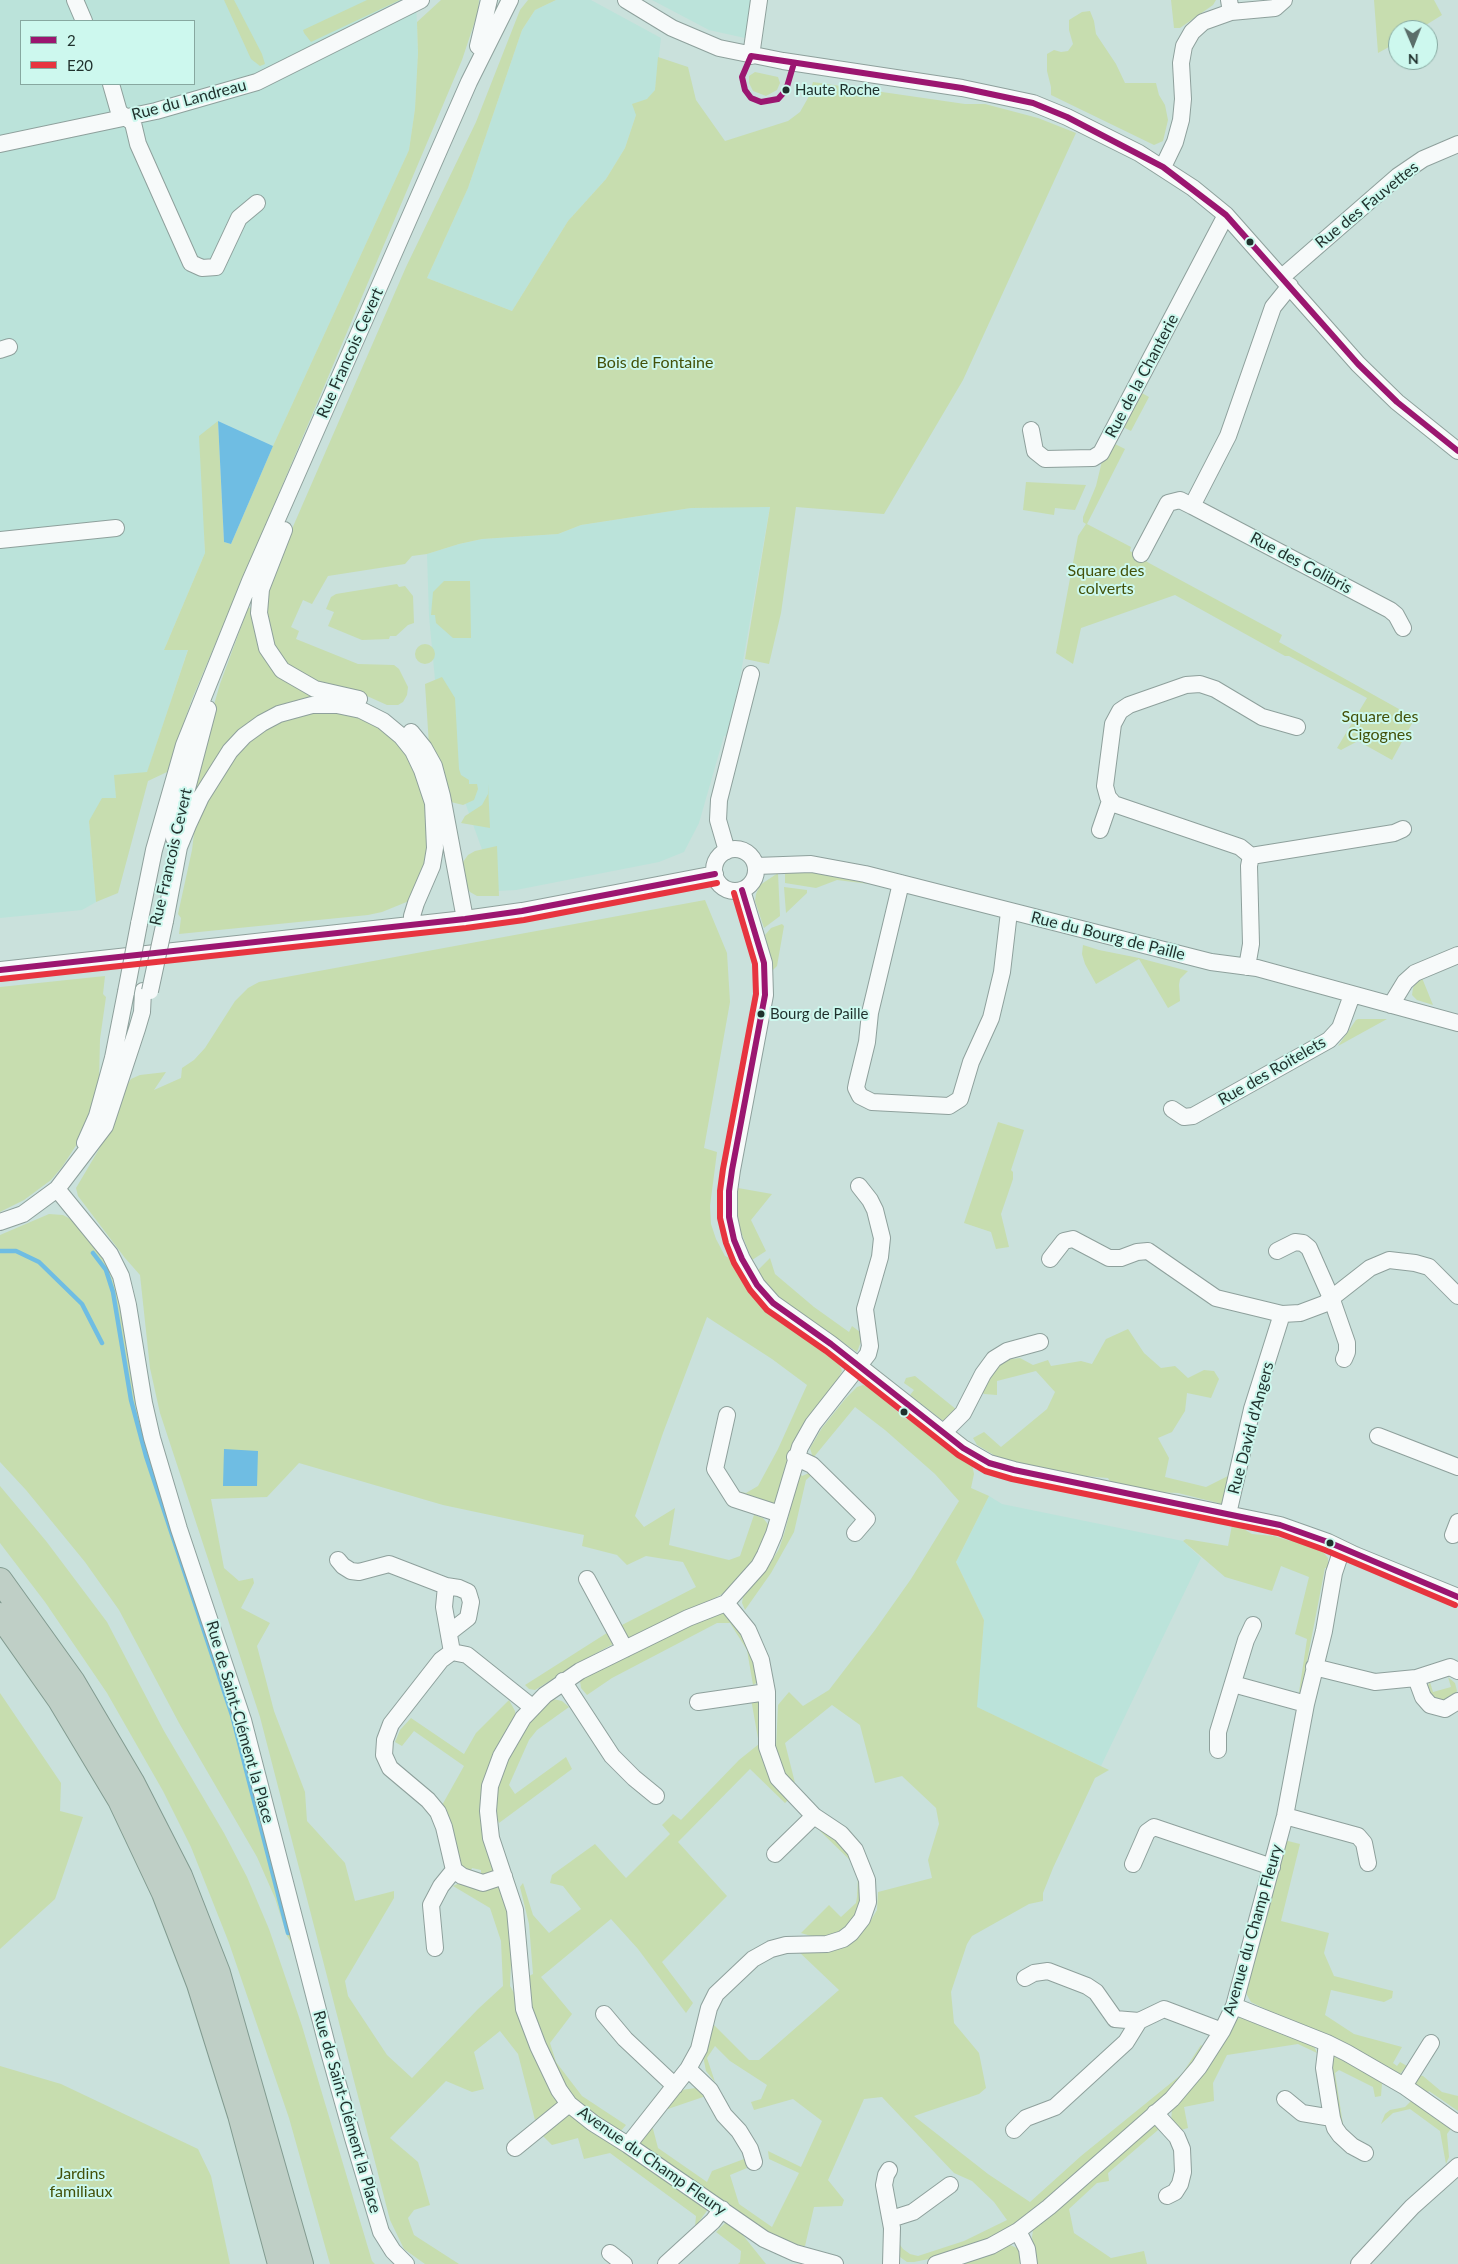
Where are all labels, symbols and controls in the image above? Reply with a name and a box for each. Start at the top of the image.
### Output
legend [20,20,195,85]
north arrow [1388,20,1438,70]
text: 2 [67,31,76,49]
text: N [1408,51,1419,68]
text: E20 [67,56,93,74]
street label: Rue du Landreau [130,75,248,125]
place label: Haute Roche [795,81,880,99]
marker: Haute Roche [781,85,791,95]
street label: Rue des Fauvettes [1312,158,1422,252]
unlabelled marker [1245,237,1255,247]
street label: Rue Francois Cevert [313,285,387,421]
street label: Rue de la Chanterie [1101,311,1183,441]
park label: Bois de Fontaine [597,353,713,373]
street label: Rue des Colibris [1247,528,1355,598]
park label: Square des colverts [1068,561,1144,599]
park label: Square des Cigognes [1342,707,1418,745]
street label: Rue Francois Cevert [146,786,196,928]
street label: Rue du Bourg de Paille [1029,908,1187,964]
place label: Bourg de Paille [770,1005,868,1023]
marker: Bourg de Paille [756,1009,766,1019]
street label: Rue des Roitelets [1215,1032,1329,1110]
street label: Rue David d'Angers [1224,1360,1278,1496]
unlabelled marker [899,1407,909,1417]
unlabelled marker [1325,1538,1335,1548]
street label: Rue de Saint-Clément la Place [202,1619,278,1825]
street label: Avenue du Champ Fleury [1219,1842,1287,2018]
street label: Rue de Saint-Clément la Place [309,2009,385,2215]
street label: Avenue du Champ Fleury [574,2102,730,2220]
park label: Jardins familiaux [50,2164,112,2202]

